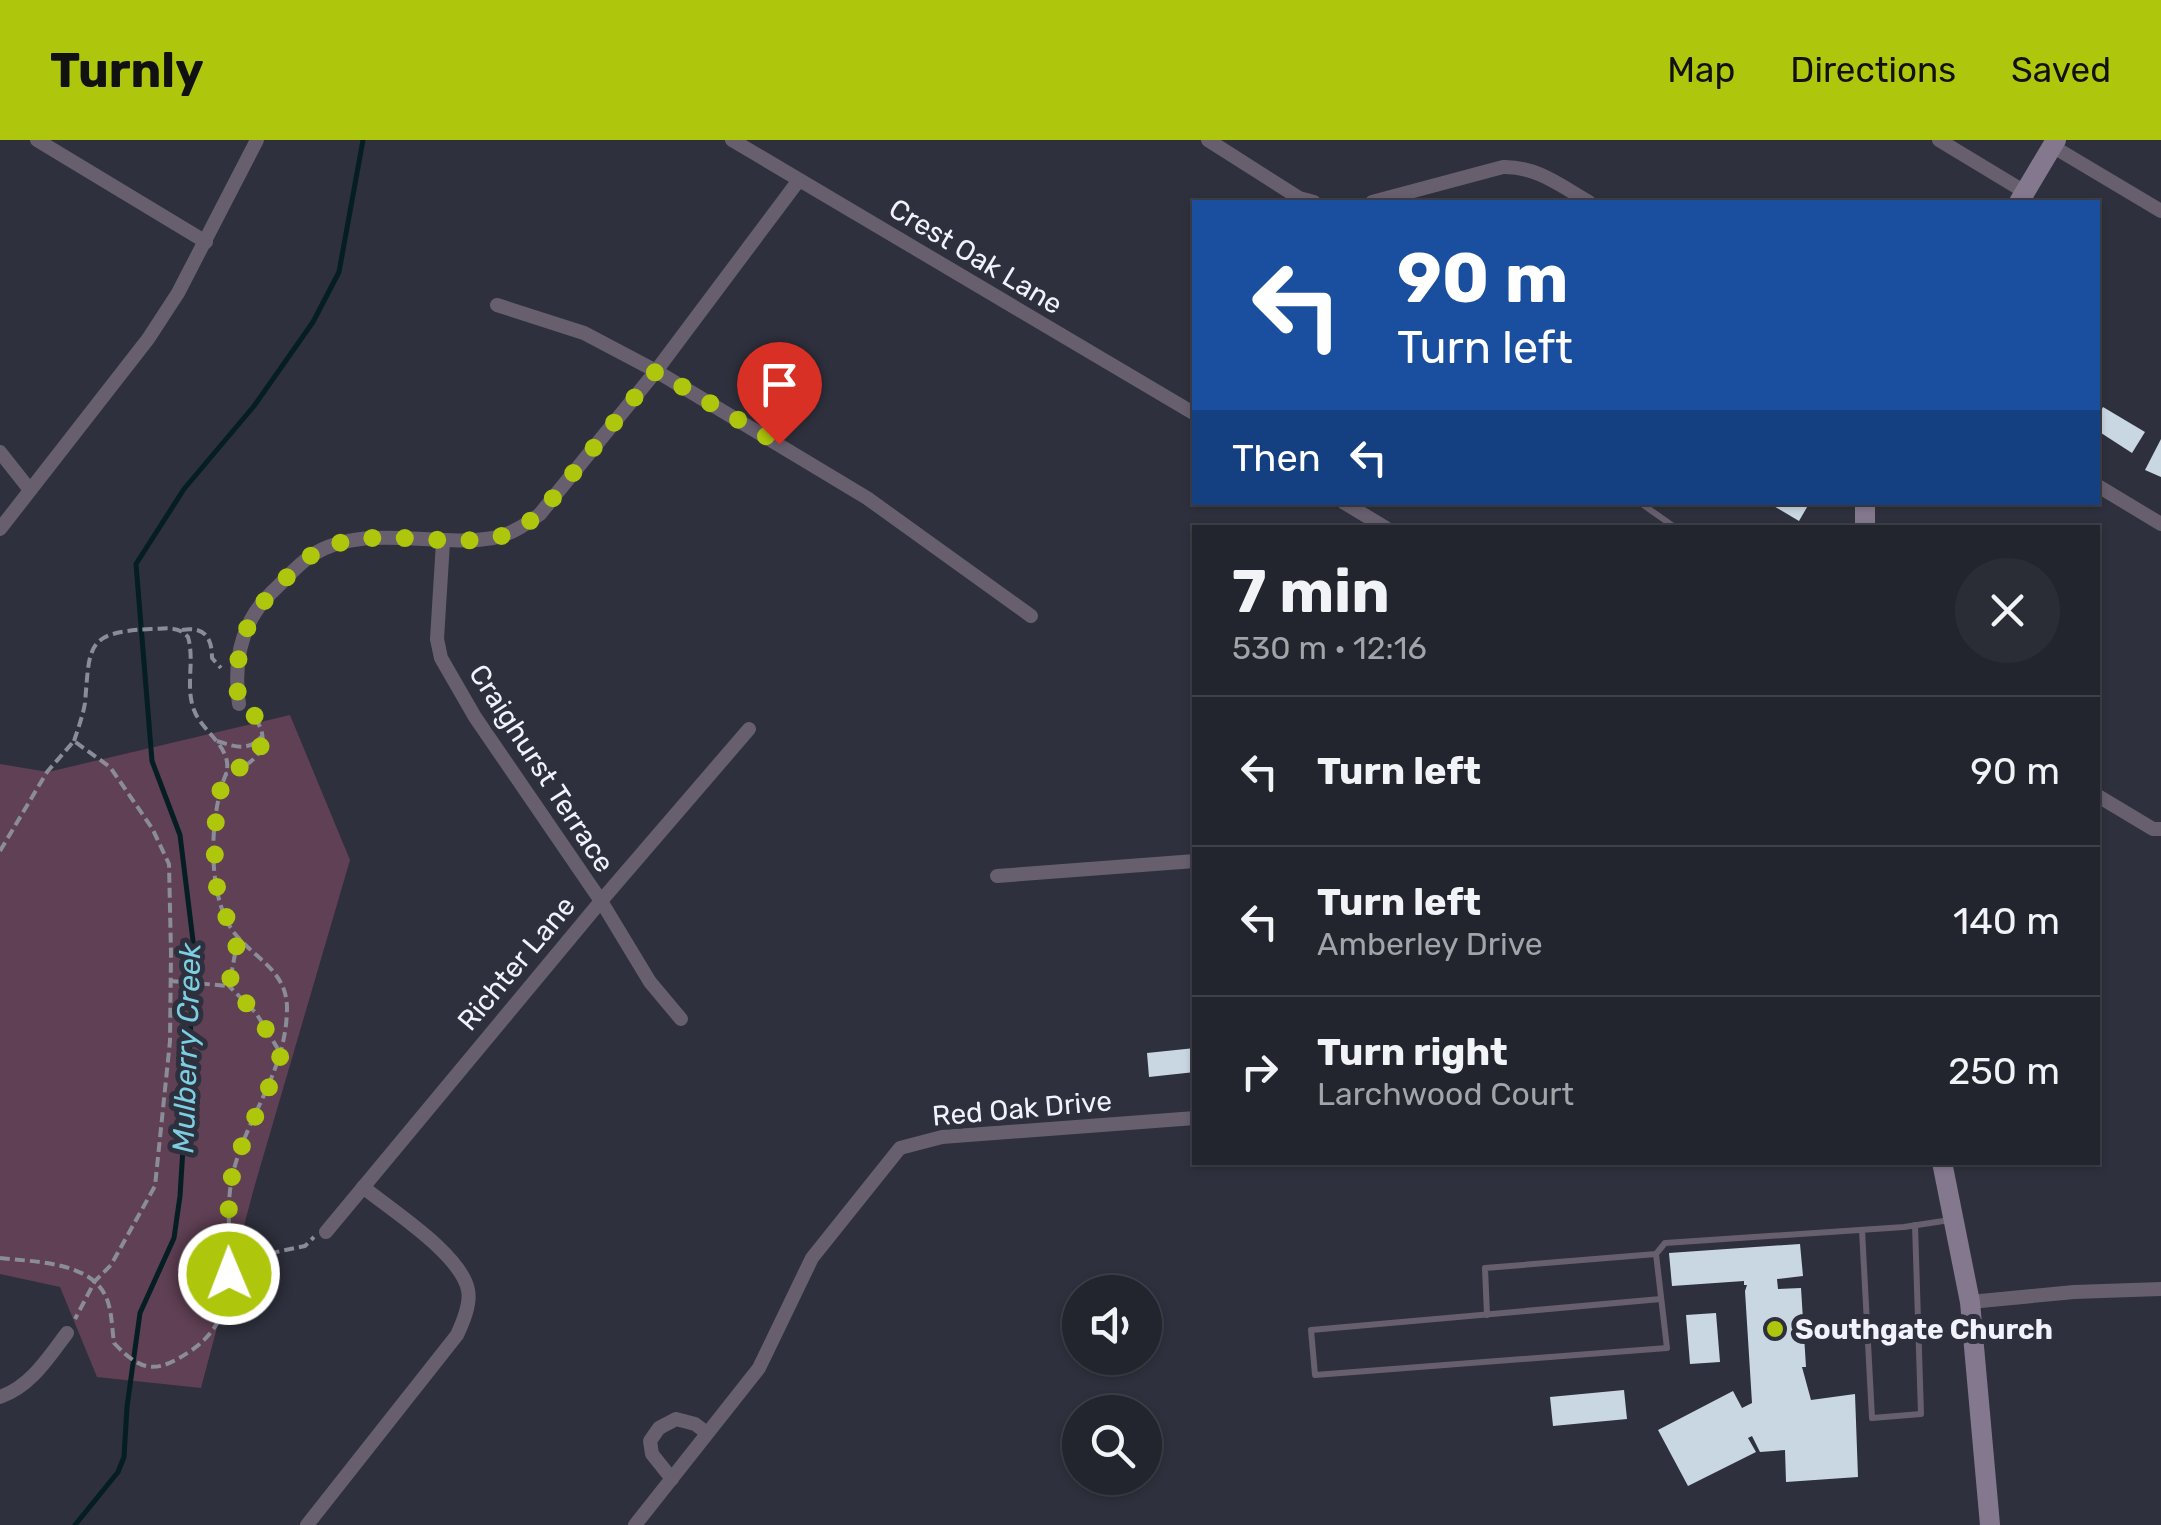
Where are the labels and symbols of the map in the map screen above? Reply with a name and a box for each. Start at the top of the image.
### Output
street label: Crest Oak Lane [883,192,1068,321]
pin [737,342,822,445]
street label: Craighurst Terrace [462,658,621,878]
street label: Richter Lane [451,890,582,1037]
water label: Mulberry Creek [165,942,209,1154]
street label: Red Oak Drive [931,1084,1113,1133]
position arrow [177,1222,281,1326]
place label: Southgate Church [1795,1313,2053,1346]
marker: Southgate Church [1764,1318,1786,1340]

